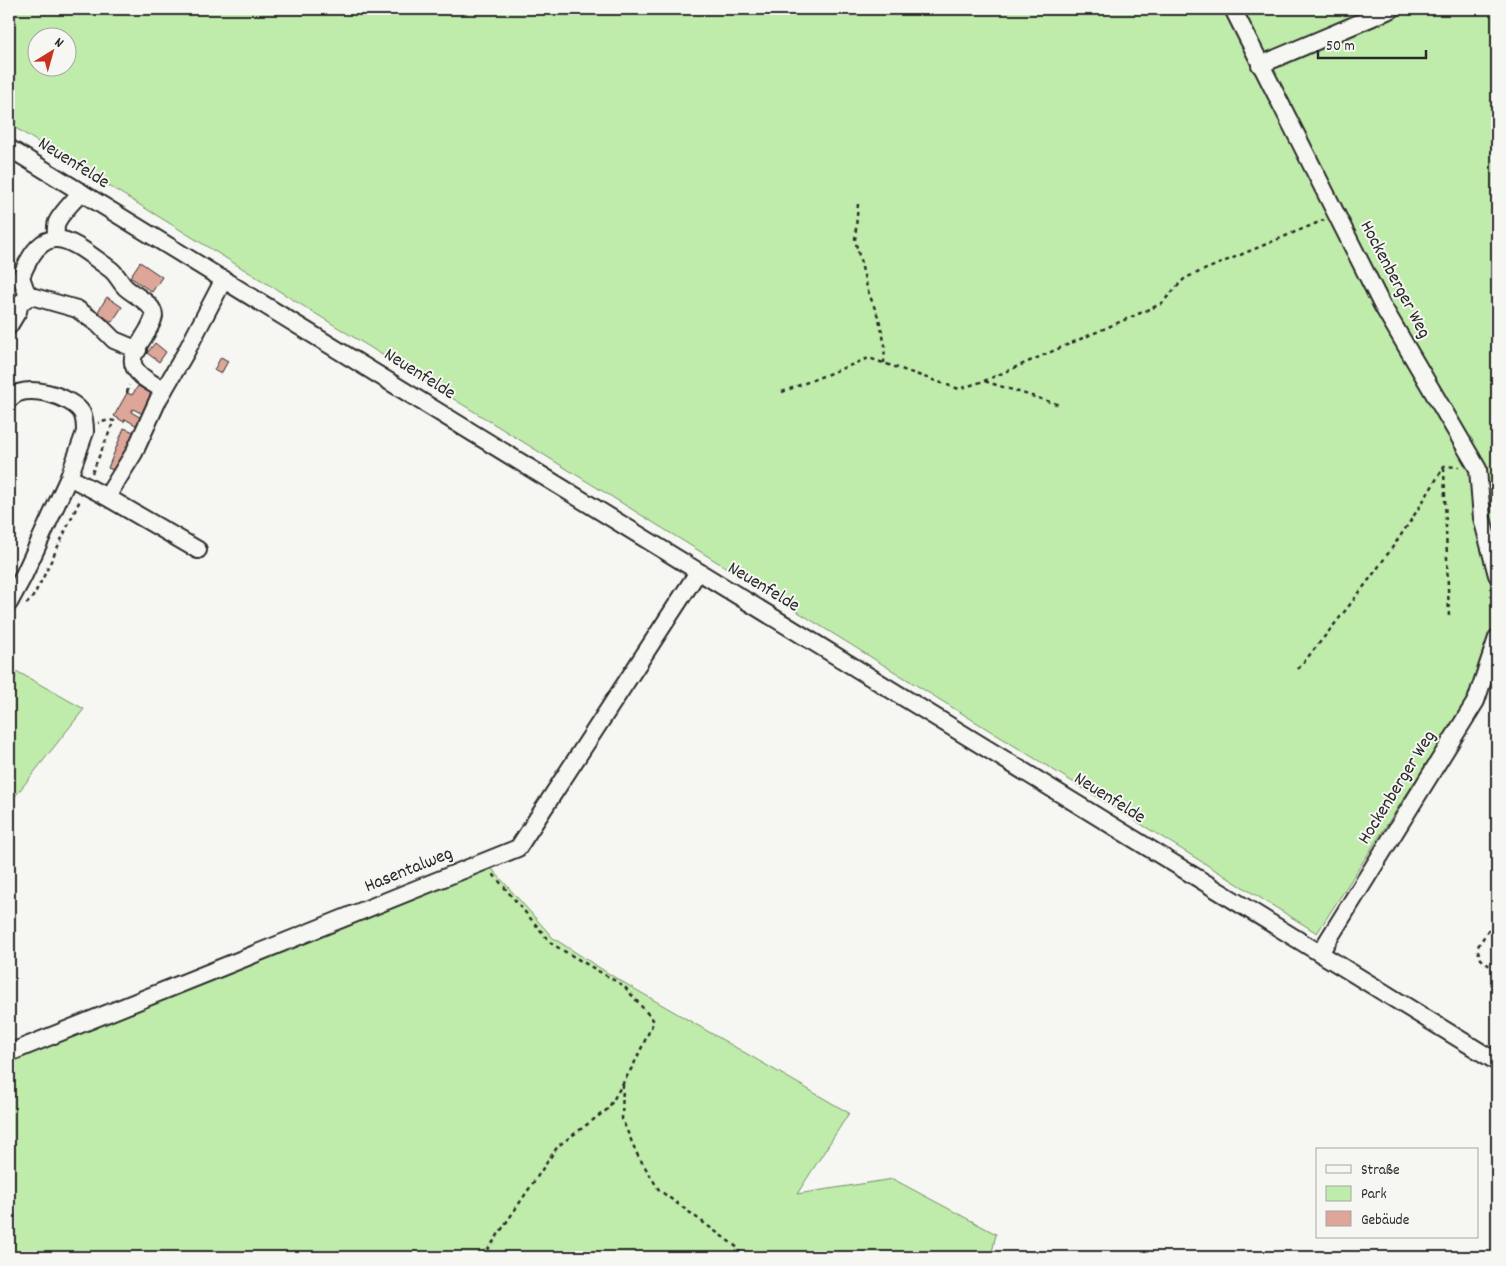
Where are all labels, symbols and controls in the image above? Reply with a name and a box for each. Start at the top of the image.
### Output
north arrow [28,28,78,78]
scale bar [1318,28,1426,60]
text: N [50,33,67,53]
text: 50 m [1326,36,1355,58]
street label: Neuenfelde [32,131,114,197]
street label: Hockenberger Weg [1352,216,1436,344]
street label: Neuenfelde [378,342,460,408]
street label: Neuenfelde [722,556,804,620]
street label: Hockenberger Weg [1352,726,1444,850]
street label: Neuenfelde [1068,766,1150,832]
street label: Hasentalweg [361,841,457,901]
legend [1316,1148,1478,1238]
text: Straße [1361,1160,1400,1182]
text: Park [1361,1184,1387,1206]
text: Gebäude [1361,1210,1410,1232]

